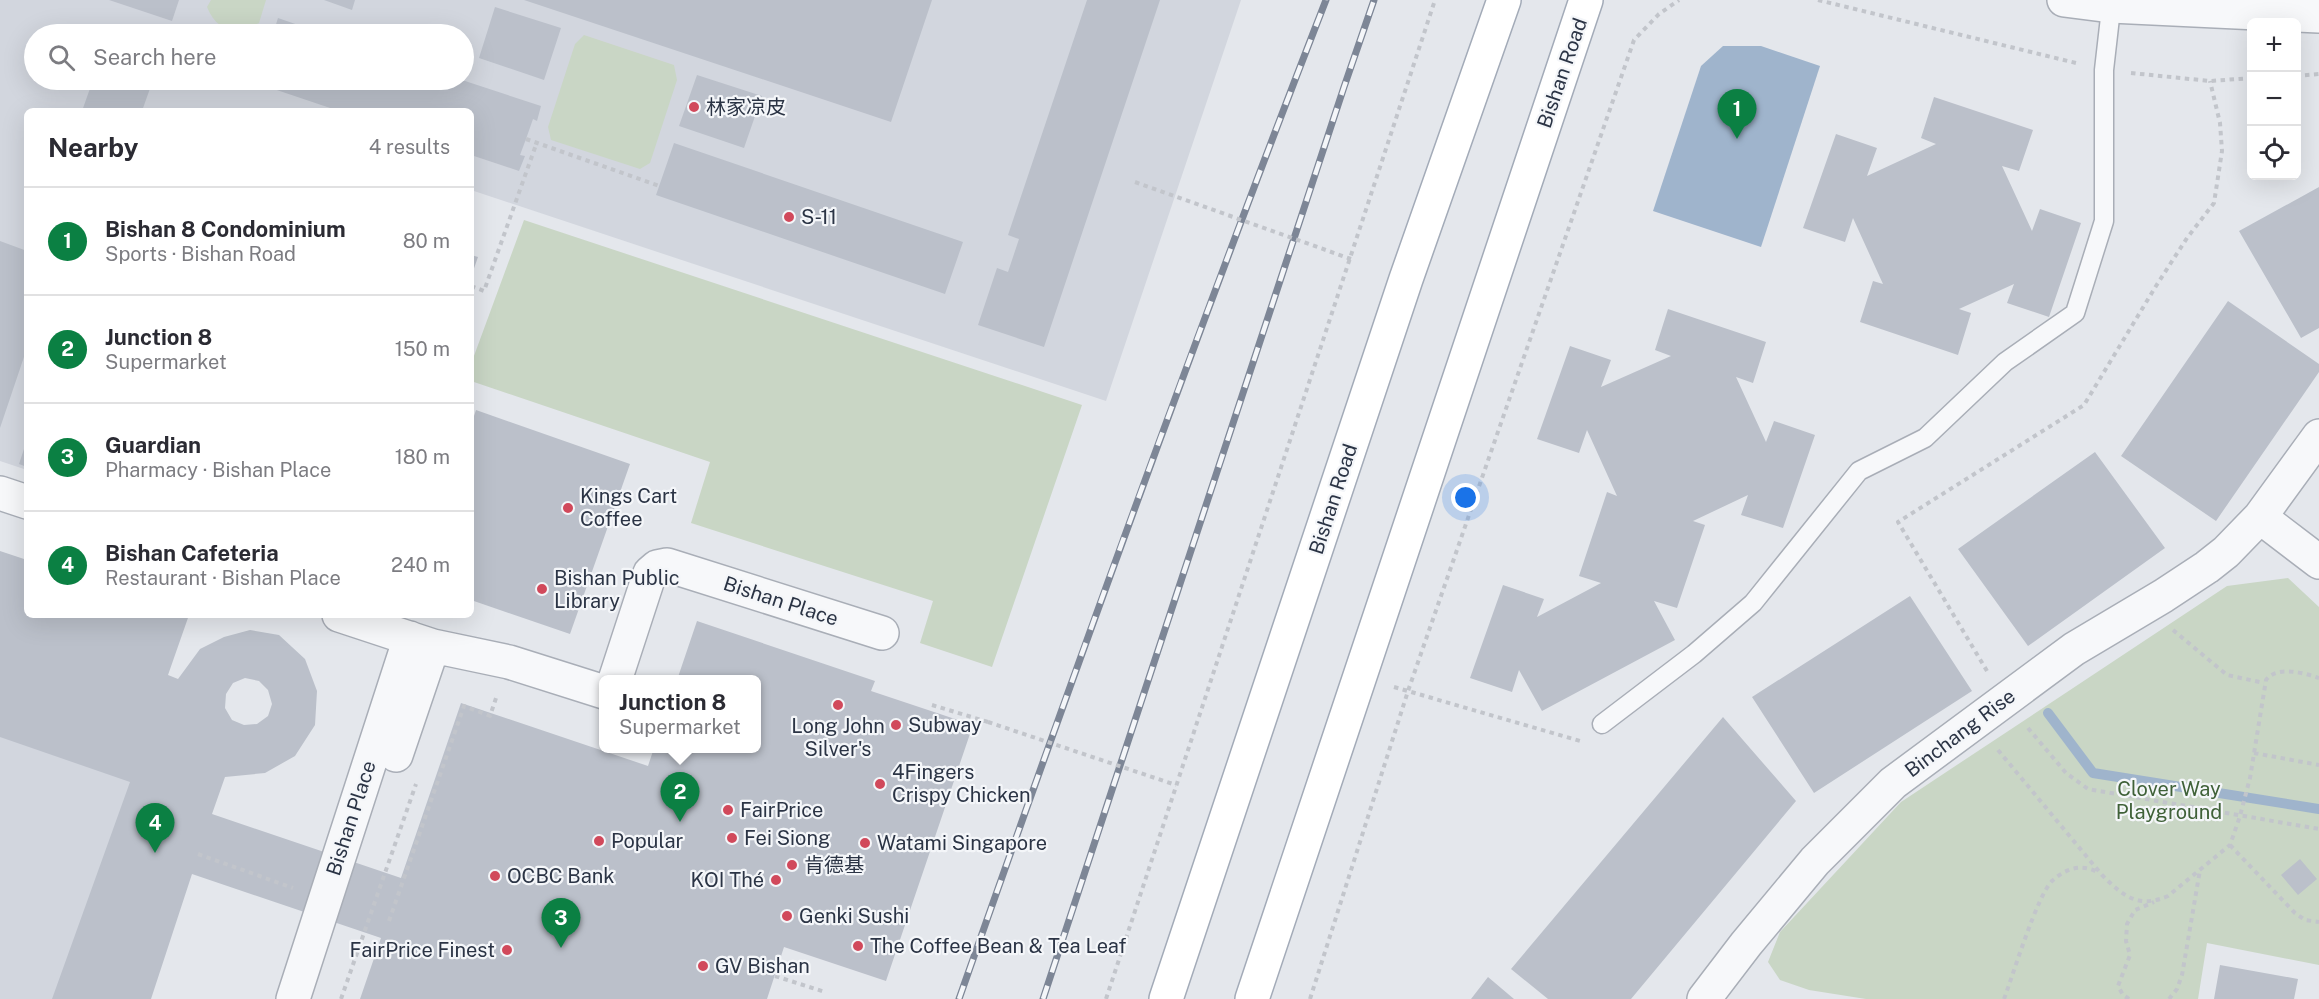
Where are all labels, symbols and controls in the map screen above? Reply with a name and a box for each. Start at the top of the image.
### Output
street label: Bishan Road [1532,15,1592,131]
map controls [2247,18,2301,180]
button: + [2247,18,2301,72]
search box [24,24,474,90]
icon: search [45,41,78,74]
text: Search here [93,44,217,70]
button: − [2247,72,2301,126]
pin: 1 [1718,90,1756,139]
place label: 林家凉皮 [706,95,786,119]
marker: 林家凉皮 [687,100,701,114]
button: locate [2247,126,2301,180]
text: Nearby [48,132,138,163]
text: 4 results [369,135,450,159]
place label: S-11 [801,205,837,229]
marker: S-11 [782,210,796,224]
text: Bishan 8 Condominium [105,216,346,242]
text: 1 [63,229,72,253]
text: 80 m [403,229,450,253]
text: Sports · Bishan Road [105,242,296,266]
text: Junction 8 [105,324,212,350]
text: 2 [61,337,74,361]
text: 150 m [395,337,450,361]
text: Supermarket [105,350,227,374]
text: Guardian [105,432,201,458]
street label: Bishan Road [1304,441,1362,557]
text: 3 [61,445,74,469]
text: 180 m [395,445,450,469]
text: Pharmacy · Bishan Place [105,458,331,482]
your location [1451,483,1480,512]
place label: Kings Cart Coffee [580,484,677,531]
marker: Kings Cart Coffee [561,501,575,515]
text: Bishan Cafeteria [105,540,279,566]
text: 4 [61,553,74,577]
text: 240 m [391,553,450,577]
text: Restaurant · Bishan Place [105,566,341,590]
place label: Bishan Public Library [554,566,680,613]
street label: Bishan Place [721,571,841,631]
marker: Bishan Public Library [535,582,549,596]
popup [599,675,761,753]
street label: Binchang Rise [1900,684,2020,782]
text: Junction 8 [619,689,726,715]
marker: Long John Silver's [831,698,845,712]
place label: Subway [908,713,982,737]
place label: Long John Silver's [791,714,885,761]
text: Supermarket [619,715,741,739]
marker: Subway [889,718,903,732]
street label: Bishan Place [321,758,381,878]
place label: 4Fingers Crispy Chicken [892,760,1031,807]
pin: 2 [660,772,700,822]
marker: 4Fingers Crispy Chicken [873,777,887,791]
park label: Clover Way Playground [2116,777,2222,824]
place label: FairPrice [740,798,823,822]
marker: FairPrice [721,803,735,817]
pin: 4 [136,804,174,853]
place label: Fei Siong [744,826,830,850]
place label: Popular [611,829,684,853]
marker: Fei Siong [725,831,739,845]
place label: Watami Singapore [877,831,1047,855]
marker: Popular [592,834,606,848]
marker: Watami Singapore [858,836,872,850]
place label: 肯德基 [804,853,864,877]
marker: 肯德基 [785,858,799,872]
place label: OCBC Bank [507,864,615,888]
place label: KOI Thé [690,868,764,892]
marker: OCBC Bank [488,869,502,883]
marker: KOI Thé [769,873,783,887]
pin: 3 [542,898,580,948]
place label: Genki Sushi [799,904,909,928]
marker: Genki Sushi [780,909,794,923]
place label: The Coffee Bean & Tea Leaf [870,934,1127,958]
place label: FairPrice Finest [350,938,495,962]
marker: The Coffee Bean & Tea Leaf [851,939,865,953]
marker: FairPrice Finest [500,943,514,957]
place label: GV Bishan [715,954,810,978]
marker: GV Bishan [696,959,710,973]

